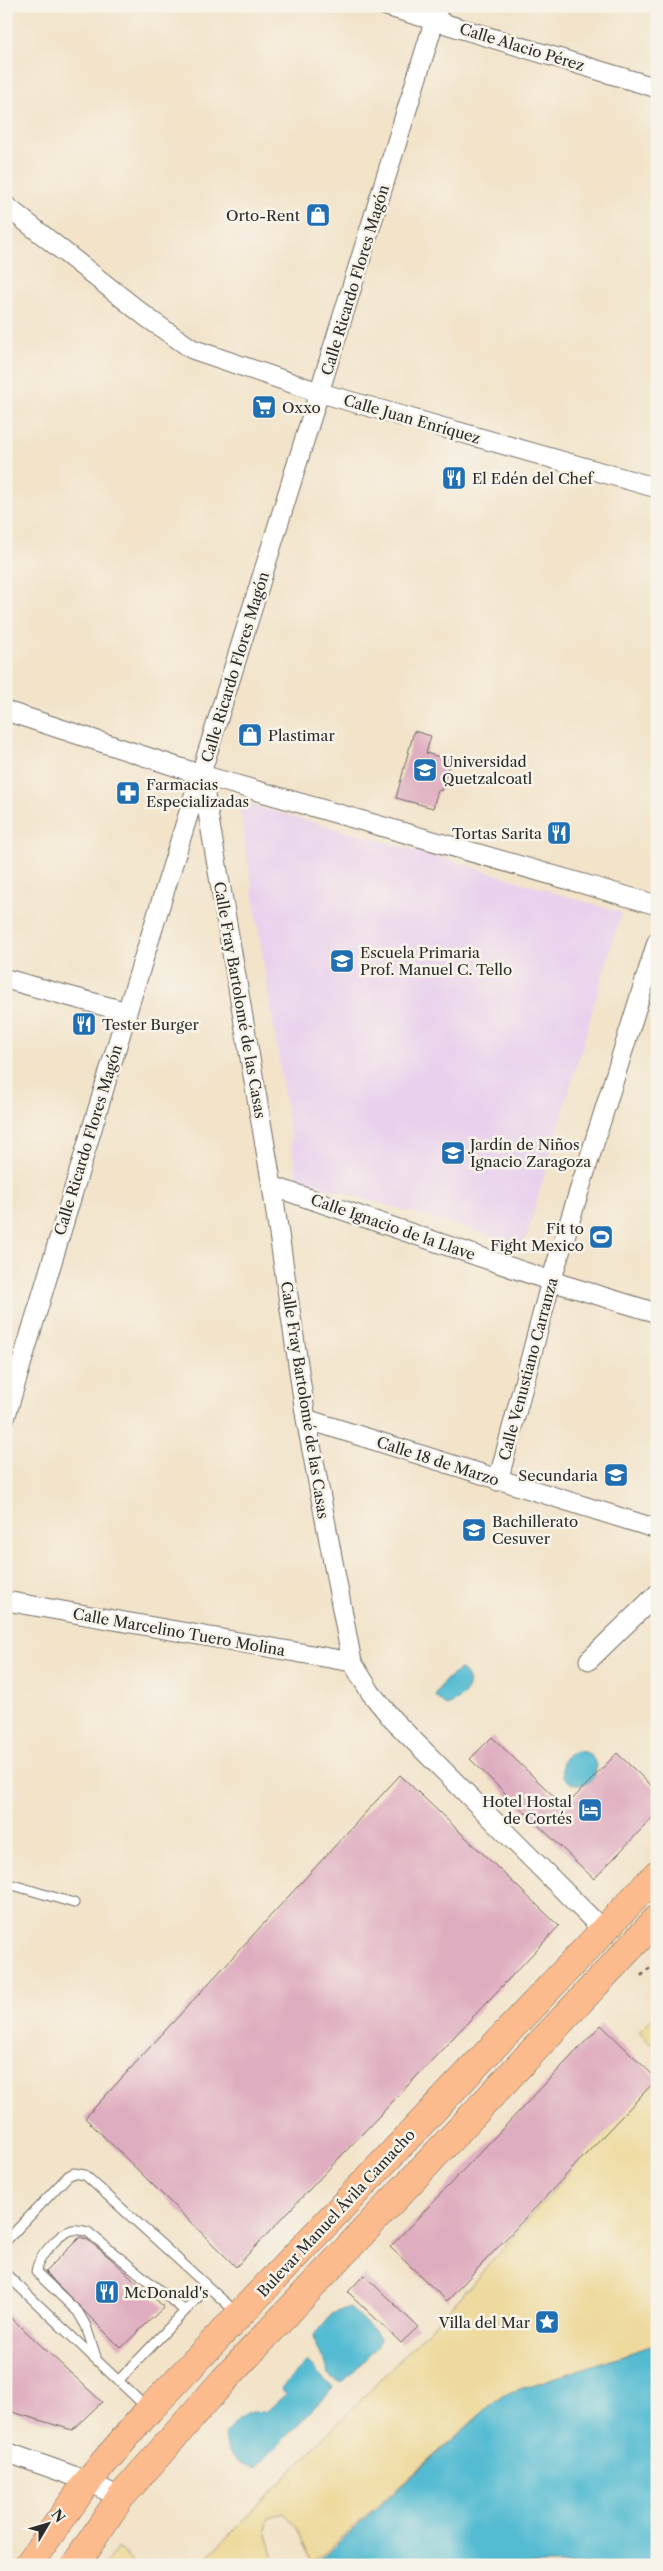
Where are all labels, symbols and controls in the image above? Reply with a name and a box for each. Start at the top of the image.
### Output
street label: Calle Alacio Pérez [457,19,587,75]
street label: Calle Ricardo Flores Magón [317,182,393,378]
shop icon: Orto-Rent [305,202,331,228]
place label: Orto-Rent [226,206,301,225]
street label: Calle Juan Enríquez [341,390,483,448]
supermarket icon: Oxxo [251,394,277,420]
place label: Oxxo [282,398,321,417]
restaurant icon: El Edén del Chef [441,465,467,491]
place label: El Edén del Chef [472,469,594,488]
street label: Calle Ricardo Flores Magón [197,569,273,765]
shop icon: Plastimar [237,722,263,748]
place label: Plastimar [268,726,335,745]
place label: Universidad Quetzalcoatl [442,752,533,788]
school or university icon: Universidad Quetzalcoatl [412,757,438,783]
place label: Farmacias Especializadas [146,775,249,811]
pharmacy icon: Farmacias Especializadas [115,780,141,806]
restaurant icon: Tortas Sarita [546,820,572,846]
place label: Tortas Sarita [452,824,542,843]
street label: Calle Fray Bartolomé de las Casas [210,880,270,1120]
place label: Escuela Primaria Prof. Manuel C. Tello [360,943,512,979]
school or university icon: Escuela Primaria Prof. Manuel C. Tello [329,948,355,974]
restaurant icon: Tester Burger [71,1011,97,1037]
place label: Tester Burger [102,1015,200,1034]
street label: Calle Ricardo Flores Magón [50,1042,126,1238]
place label: Jardín de Niños Ignacio Zaragoza [468,1135,591,1171]
school or university icon: Jardín de Niños Ignacio Zaragoza [440,1140,466,1166]
street label: Calle Ignacio de la Llave [308,1190,478,1264]
place label: Fit to Fight Mexico [490,1219,584,1255]
sports icon: Fit to Fight Mexico [588,1224,614,1250]
street label: Calle Venustiano Carranza [494,1275,562,1463]
street label: Calle Fray Bartolomé de las Casas [277,1280,333,1520]
street label: Calle 18 de Marzo [374,1432,502,1490]
school or university icon: Secundaria [603,1462,629,1488]
place label: Secundaria [518,1466,598,1485]
place label: Bachillerato Cesuver [492,1512,578,1548]
school or university icon: Bachillerato Cesuver [461,1517,487,1543]
street label: Calle Marcelino Tuero Molina [71,1604,287,1660]
place label: Hotel Hostal de Cortés [482,1792,573,1828]
hotel icon: Hotel Hostal de Cortés [577,1797,603,1823]
street label: Bulevar Manuel Ávila Camacho [253,2125,419,2301]
restaurant icon: McDonald's [94,2279,120,2305]
place label: McDonald's [124,2283,209,2302]
place icon: Villa del Mar [534,2309,560,2335]
place label: Villa del Mar [438,2313,531,2332]
north arrow [22,2498,72,2548]
text: N [47,2506,69,2526]

